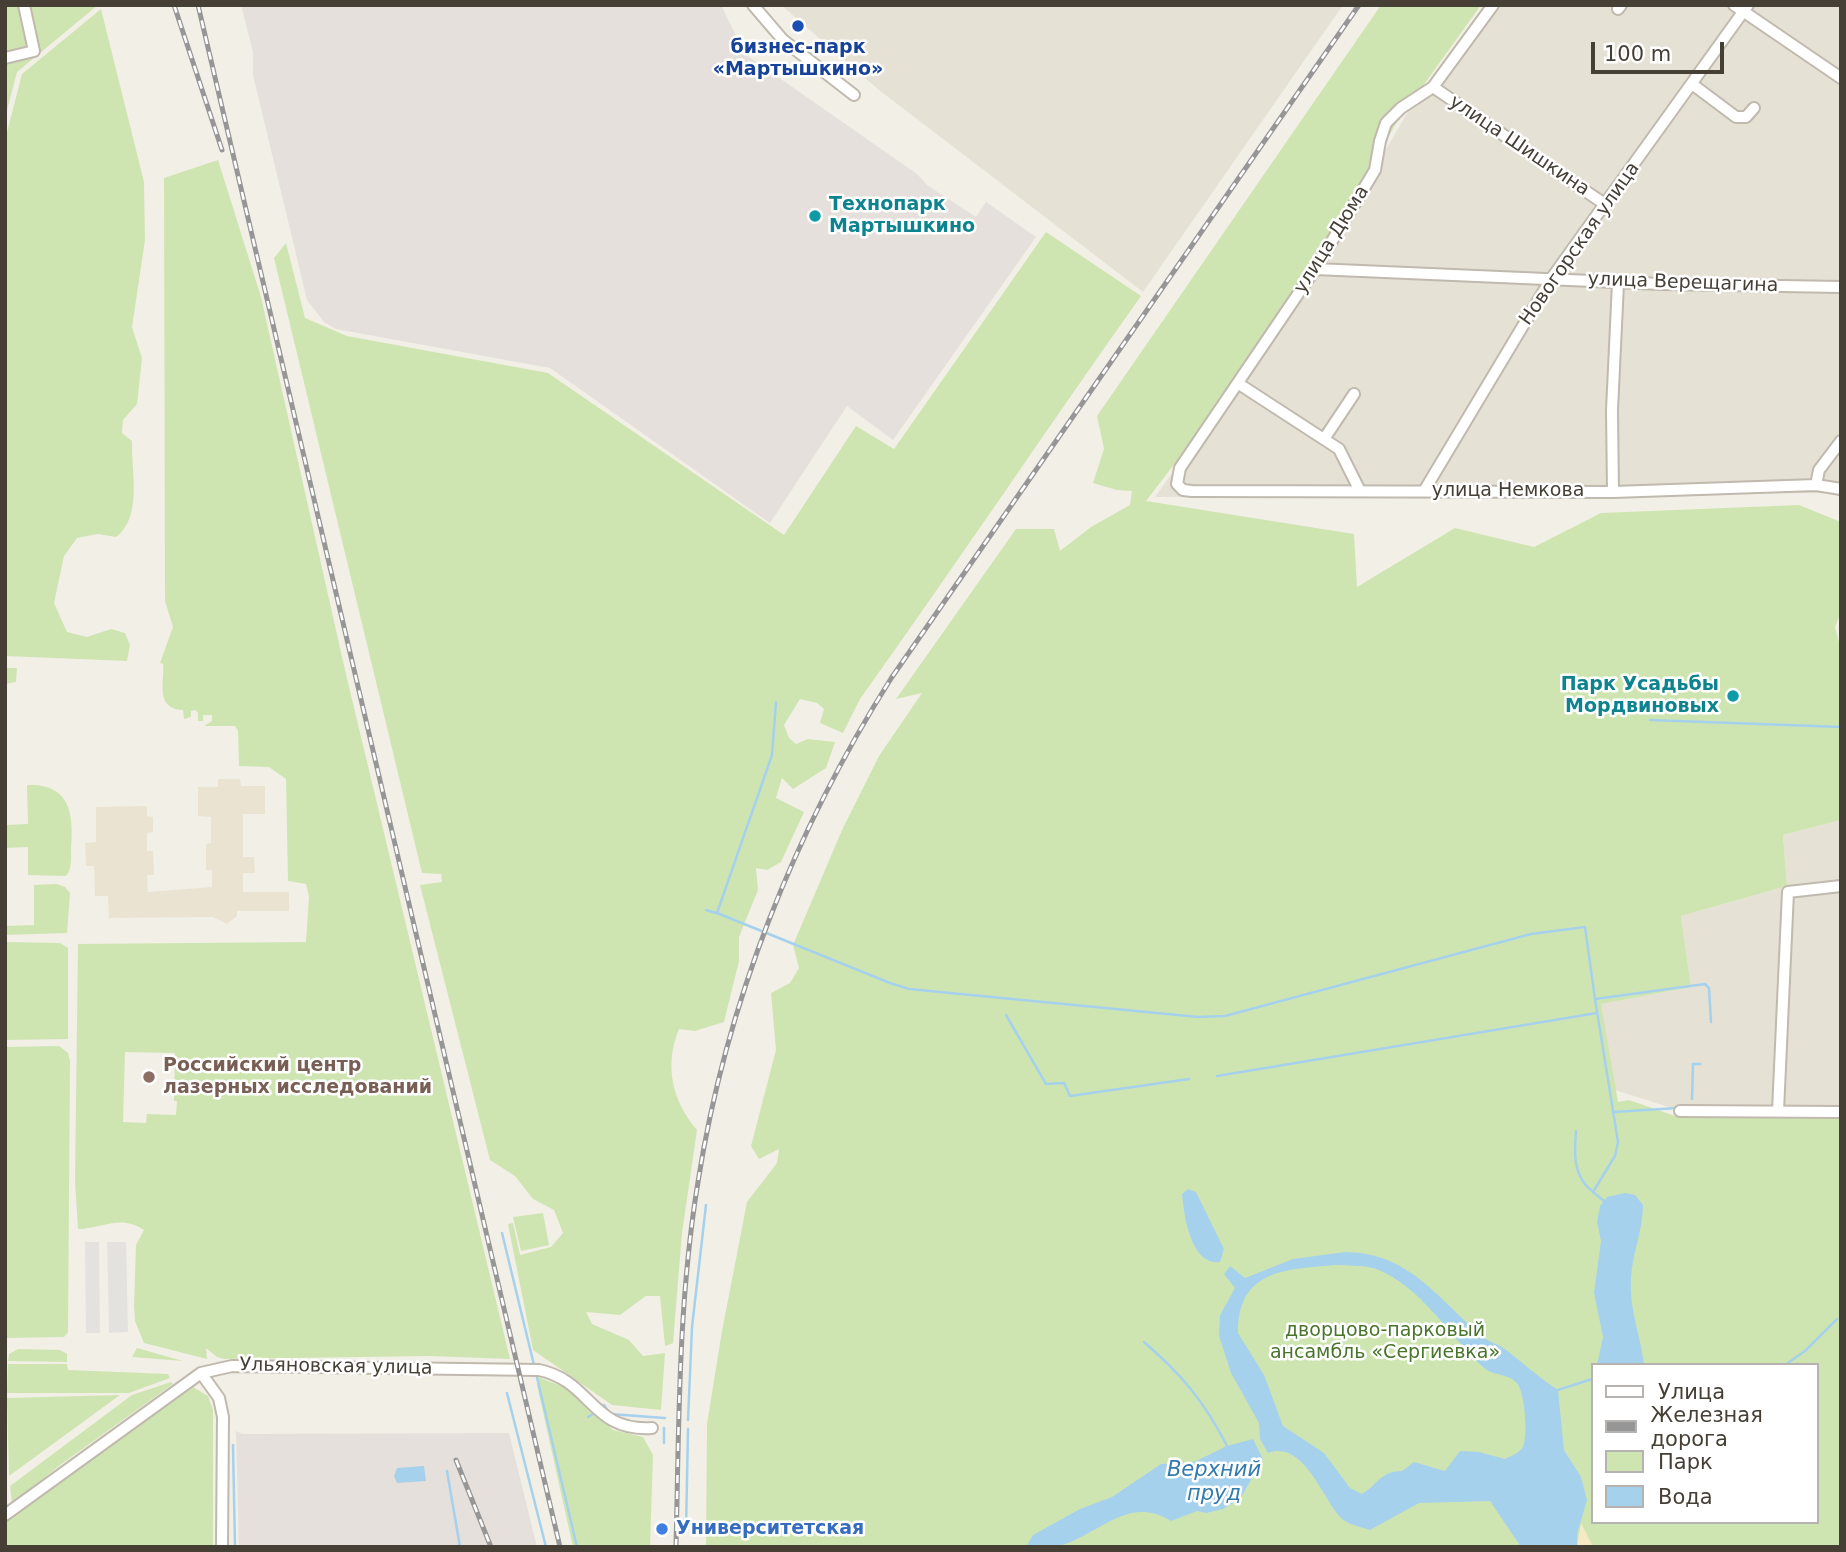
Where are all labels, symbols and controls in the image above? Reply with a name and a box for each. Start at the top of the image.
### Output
marker: бизнес-парк «Мартышкино» [790,18,806,34]
scale bar [1594,28,1727,72]
place label: бизнес-парк «Мартышкино» [713,37,883,81]
text: 100 m [1604,42,1671,66]
street label: улица Шишкина [1445,91,1593,201]
street label: Новогорская улица [1515,158,1645,330]
street label: улица Дюма [1290,182,1374,298]
place label: Технопарк Мартышкино [829,194,975,238]
marker: Технопарк Мартышкино [807,208,823,224]
street label: улица Верещагина [1587,268,1779,298]
street label: улица Немкова [1432,480,1584,502]
place label: Парк Усадьбы Мордвиновых [1561,674,1719,718]
marker: Парк Усадьбы Мордвиновых [1725,688,1741,704]
place label: Российский центр лазерных исследований [163,1055,432,1099]
marker: Российский центр лазерных исследований [141,1069,157,1085]
park label: дворцово-парковый ансамбль «Сергиевка» [1270,1320,1500,1364]
street label: Ульяновская улица [239,1354,433,1380]
legend [1590,1363,1818,1524]
text: Улица [1658,1380,1725,1404]
text: Железная дорога [1651,1403,1763,1451]
text: Парк [1658,1450,1713,1474]
water label: Верхний пруд [1167,1458,1261,1508]
text: Вода [1658,1485,1713,1509]
place label: Университетская [676,1518,864,1540]
marker: Университетская [654,1521,670,1537]

